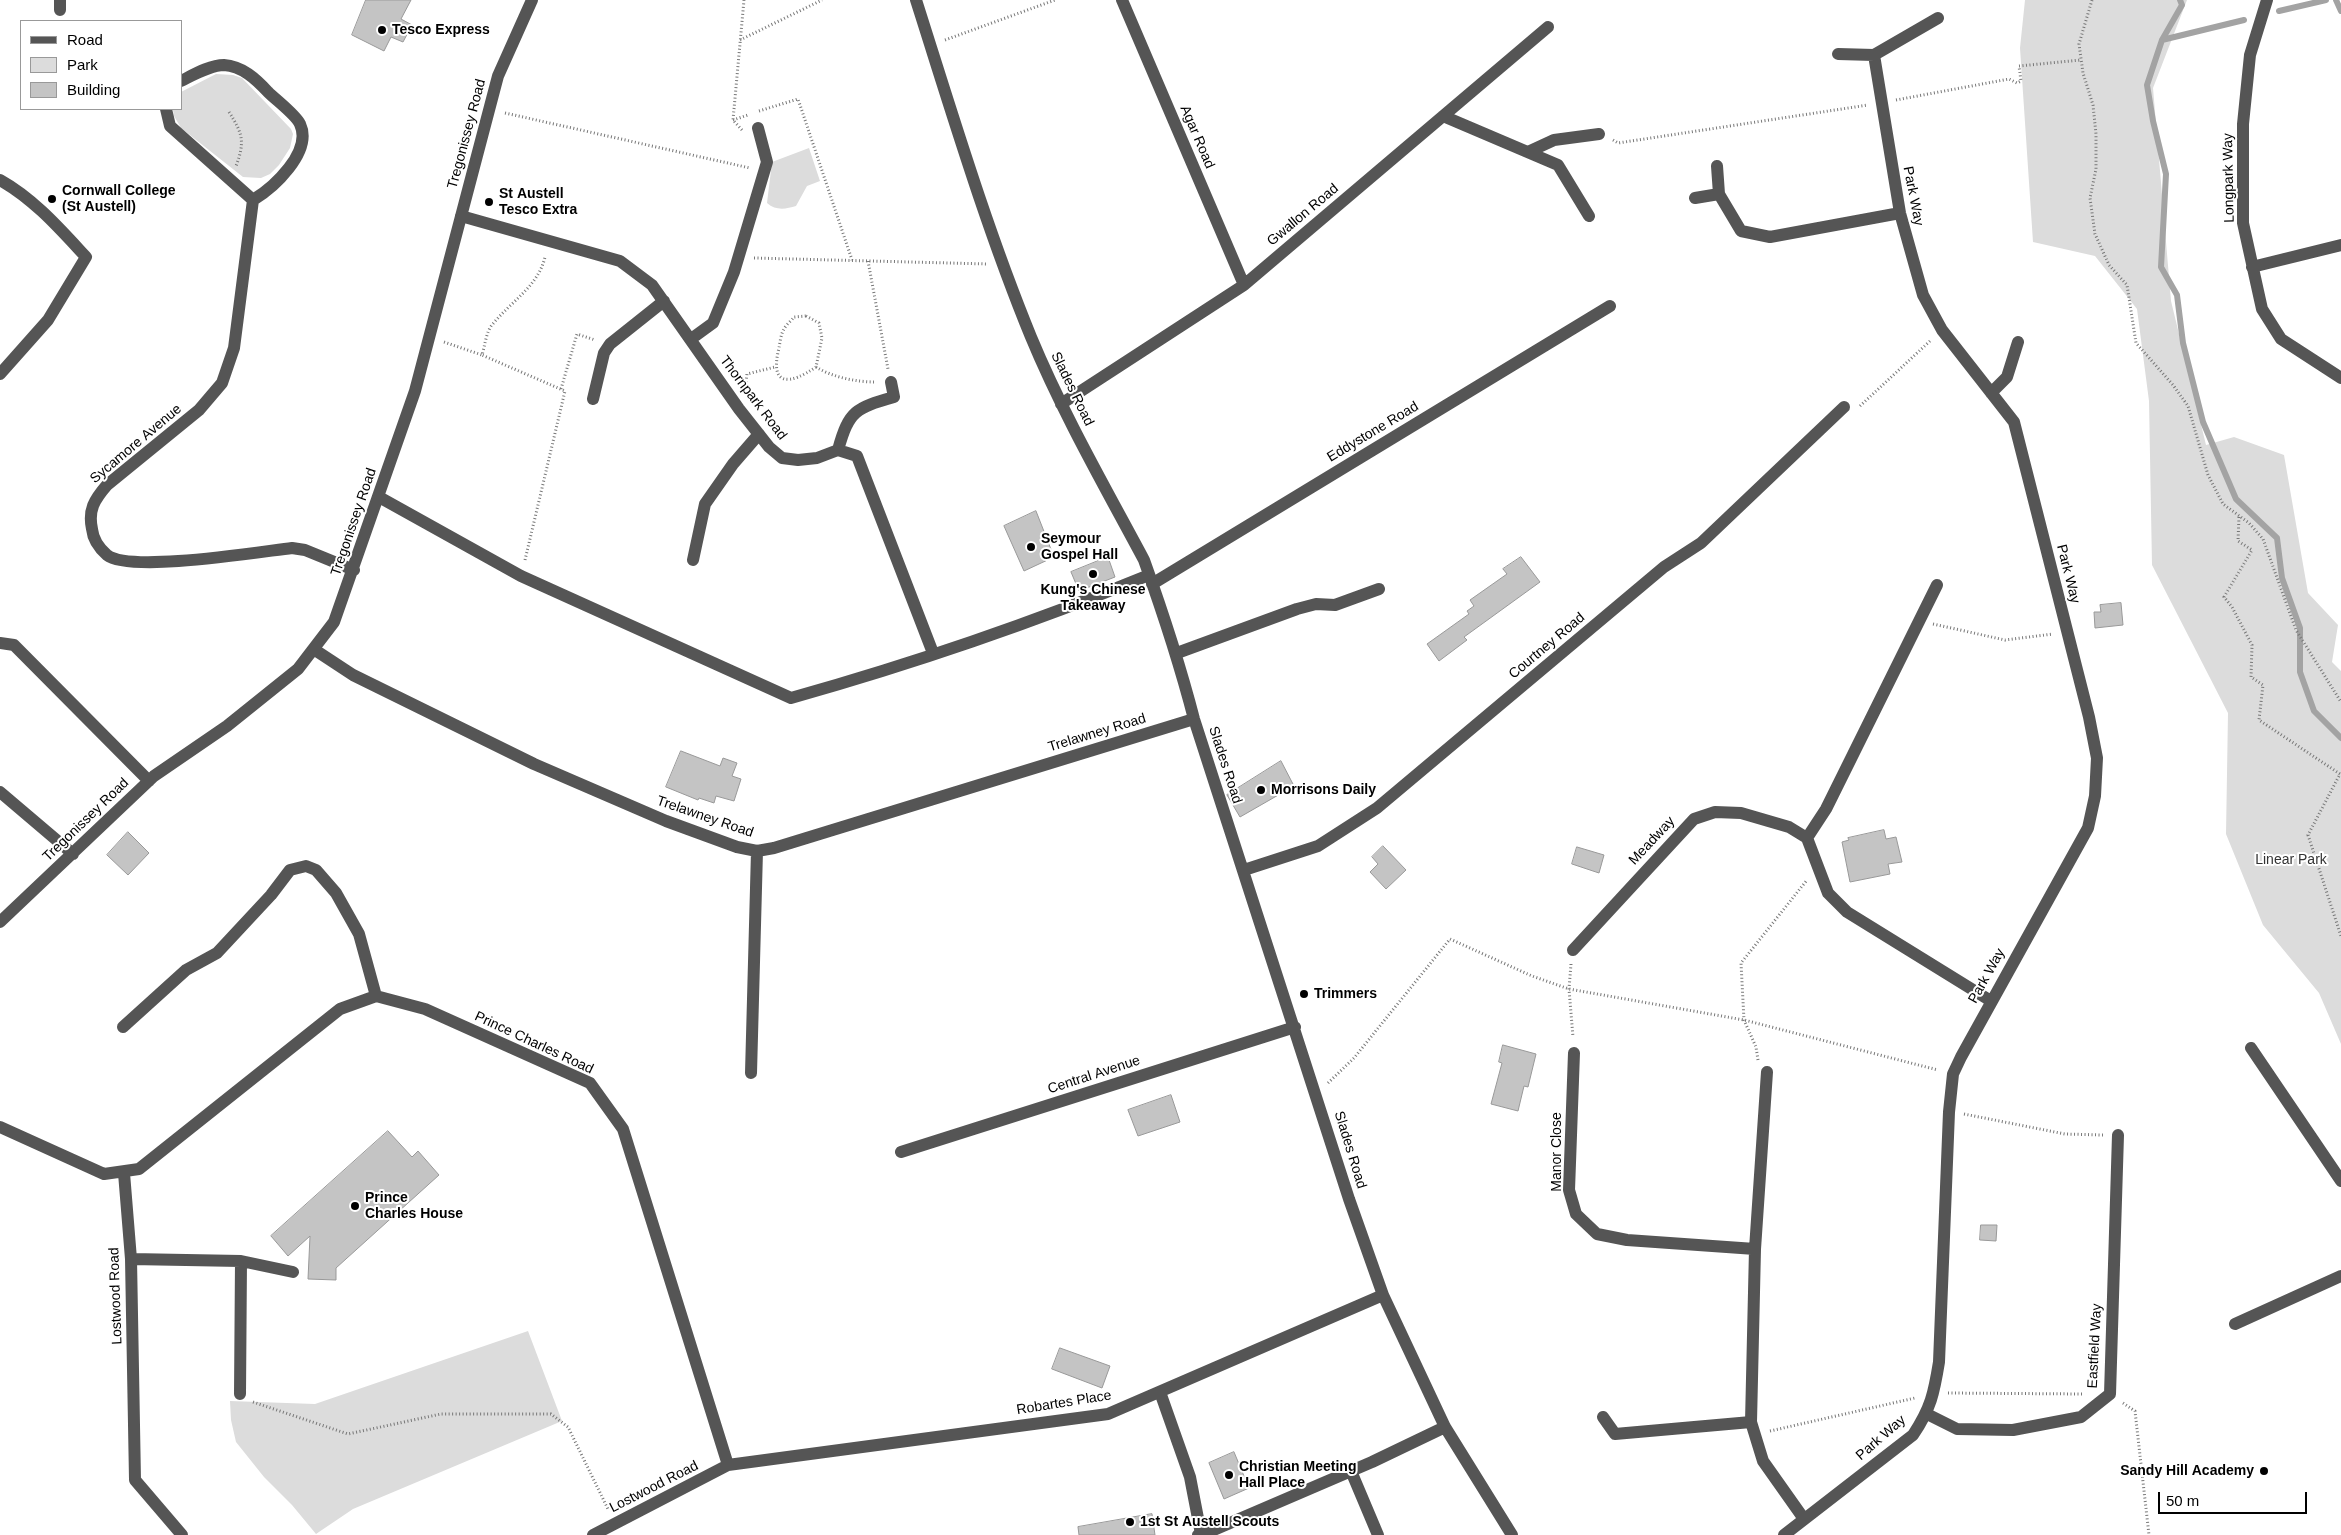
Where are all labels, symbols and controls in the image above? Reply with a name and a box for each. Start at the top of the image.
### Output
legend [20,20,182,110]
place label: Tesco Express [392,22,490,38]
marker: Tesco Express [376,24,388,36]
text: Road [67,31,103,48]
text: Park [67,56,98,73]
street label: Tregonissey Road [444,77,490,191]
text: Building [67,81,120,98]
street label: Agar Road [1176,103,1218,171]
street label: Longpark Way [2220,133,2238,223]
street label: Park Way [1899,165,1927,227]
street label: Gwallon Road [1264,180,1342,250]
place label: Cornwall College (St Austell) [62,183,176,216]
place label: St Austell Tesco Extra [499,186,577,218]
marker: Cornwall College (St Austell) [46,193,58,205]
marker: St Austell Tesco Extra [483,196,495,208]
street label: Slades Road [1047,349,1097,429]
street label: Thornpark Road [716,353,790,443]
street label: Eddystone Road [1324,398,1422,466]
street label: Sycamore Avenue [87,401,185,487]
street label: Tregonissey Road [328,466,380,578]
place label: Seymour Gospel Hall [1041,531,1118,564]
marker: Seymour Gospel Hall [1025,541,1037,553]
street label: Park Way [2053,543,2083,605]
marker: Kung's Chinese Takeaway [1087,568,1099,580]
place label: Kung's Chinese Takeaway [1040,582,1146,614]
street label: Courtney Road [1506,609,1588,683]
street label: Trelawney Road [1046,710,1148,756]
street label: Slades Road [1205,724,1245,806]
street label: Tregonissey Road [39,775,133,865]
place label: Morrisons Daily [1271,782,1376,798]
marker: Morrisons Daily [1255,784,1267,796]
street label: Trelawney Road [654,793,756,841]
street label: Meadway [1625,813,1679,869]
park label: Linear Park [2255,852,2327,868]
street label: Park Way [1965,946,2009,1006]
place label: Trimmers [1314,986,1377,1002]
marker: Trimmers [1298,988,1310,1000]
street label: Prince Charles Road [472,1008,596,1078]
street label: Central Avenue [1046,1052,1142,1098]
street label: Slades Road [1330,1109,1370,1191]
street label: Manor Close [1549,1112,1565,1192]
place label: Prince Charles House [365,1190,463,1222]
marker: Prince Charles House [349,1200,361,1212]
street label: Lostwood Road [106,1247,126,1345]
street label: Eastfield Way [2084,1303,2106,1389]
street label: Robartes Place [1015,1387,1113,1419]
street label: Park Way [1853,1412,1909,1464]
street label: Lostwood Road [607,1457,701,1517]
place label: Christian Meeting Hall Place [1239,1459,1356,1491]
place label: Sandy Hill Academy [2120,1463,2254,1479]
marker: Sandy Hill Academy [2258,1465,2270,1477]
marker: Christian Meeting Hall Place [1223,1469,1235,1481]
scale bar [2161,1482,2310,1514]
text: 50 m [2166,1492,2199,1509]
place label: 1st St Austell Scouts [1140,1514,1279,1530]
marker: 1st St Austell Scouts [1124,1516,1136,1528]

